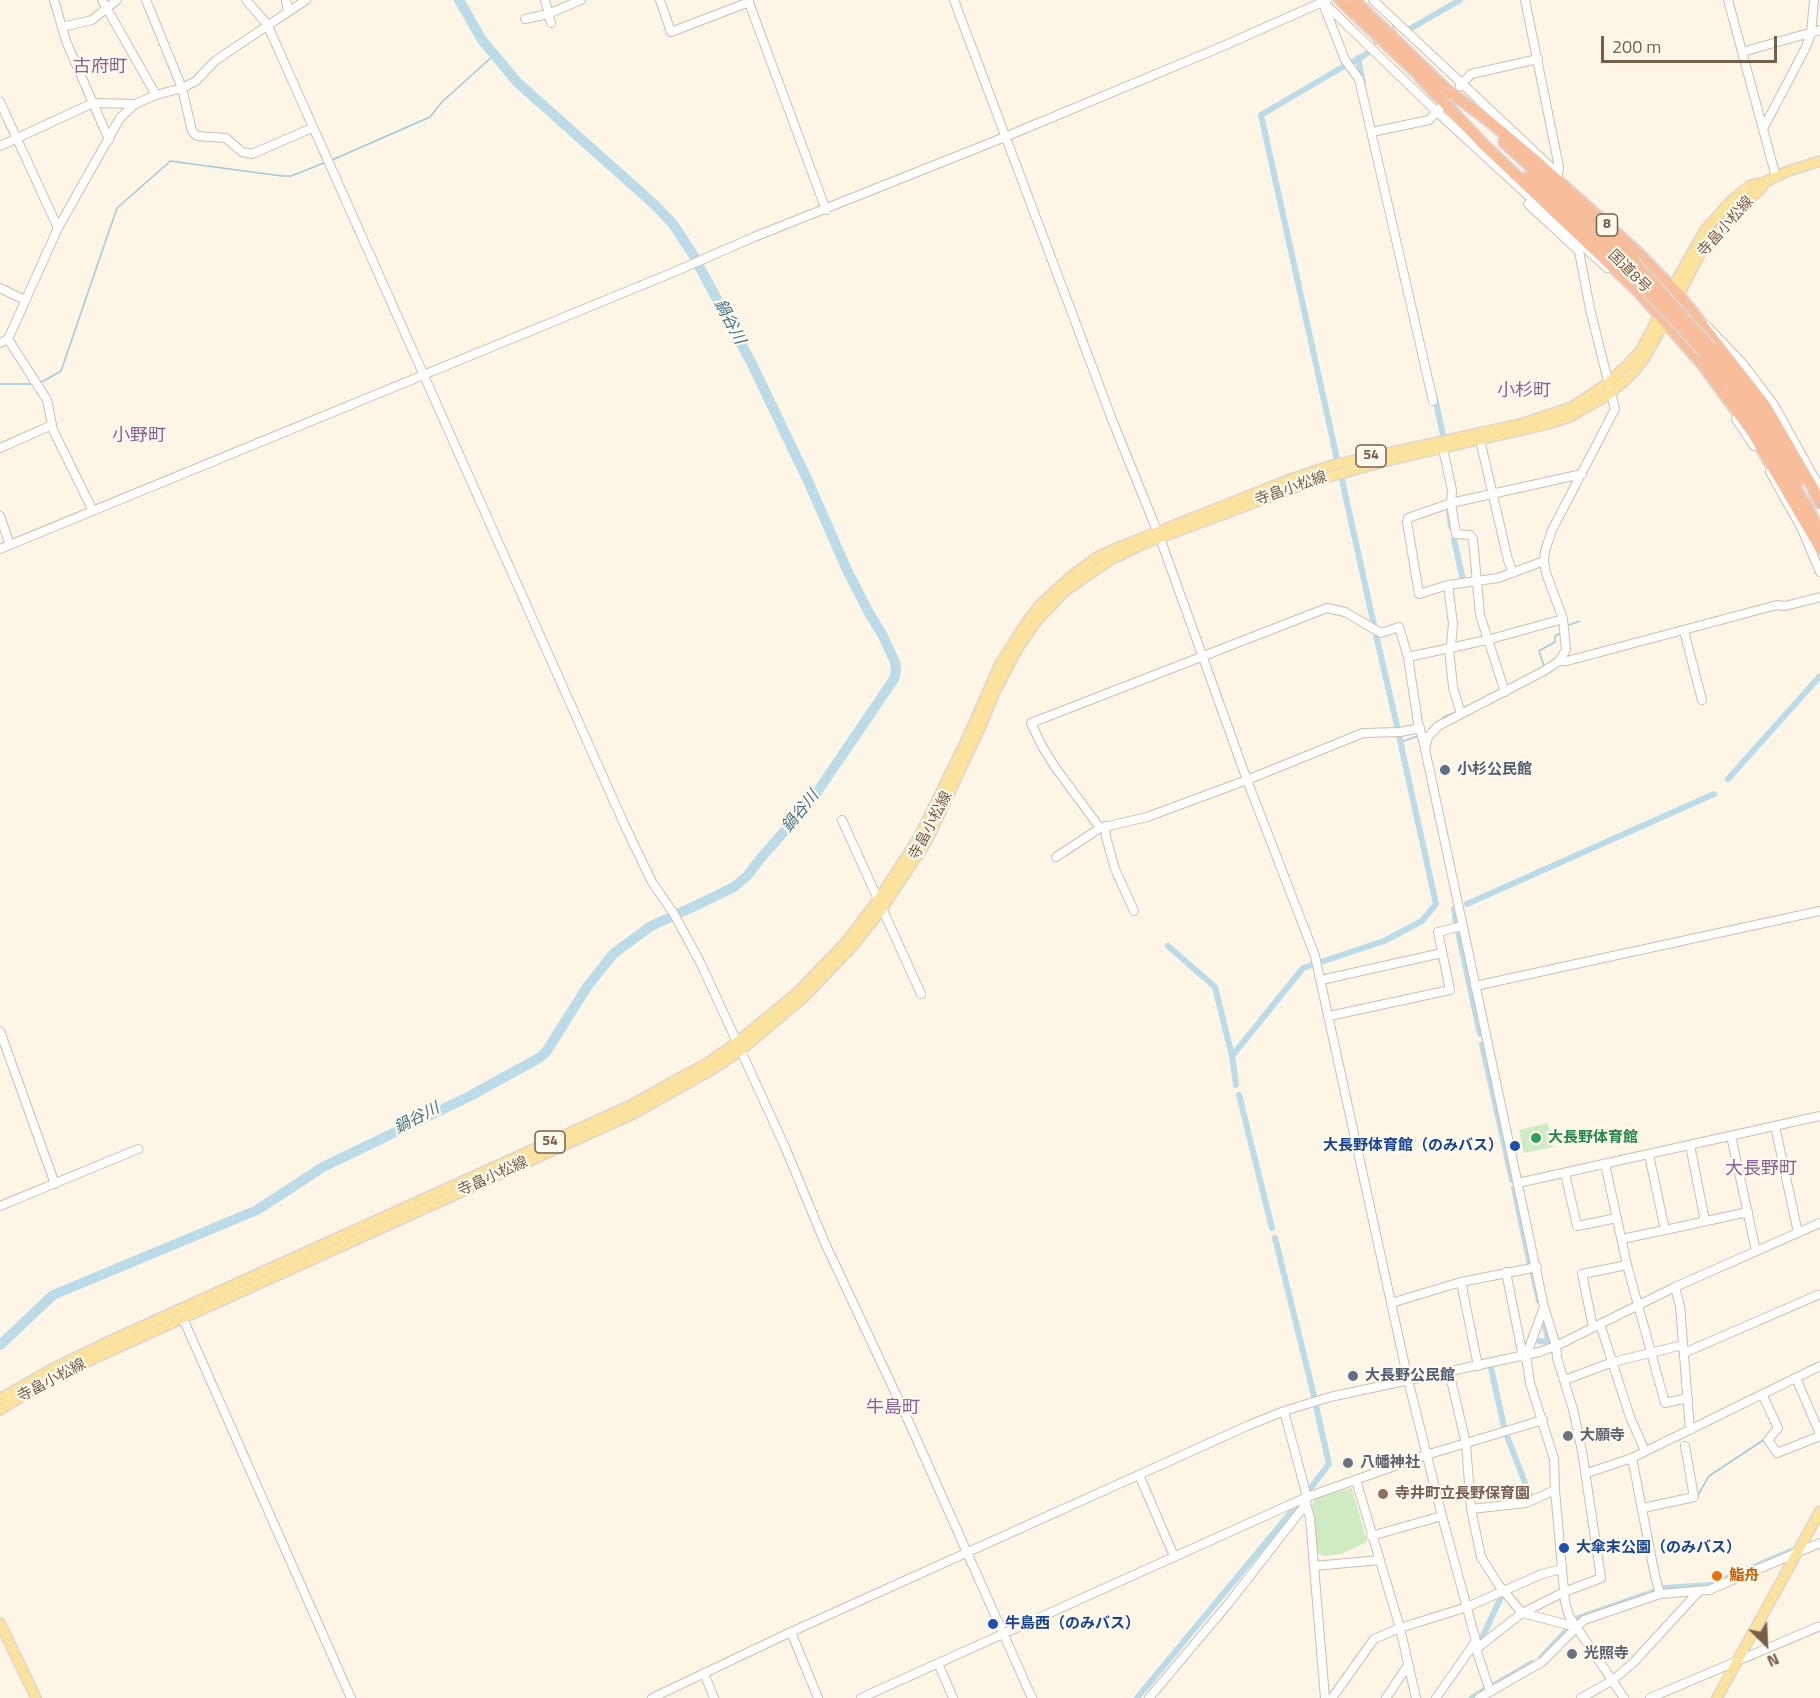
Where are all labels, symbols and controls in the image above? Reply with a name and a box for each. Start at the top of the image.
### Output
scale bar [1604,24,1780,62]
text: 200 m [1612,33,1661,60]
district label: 古府町 [73,57,127,79]
street label: 寺畠小松線 [1694,193,1758,261]
road number: 8 [1596,214,1618,236]
street label: 国道8号 [1604,247,1654,297]
water label: 鍋谷川 [709,296,749,348]
district label: 小杉町 [1497,381,1551,403]
district label: 小野町 [112,426,166,448]
road number: 54 [1356,445,1386,467]
street label: 寺畠小松線 [1253,468,1329,510]
place label: 小杉公民館 [1457,761,1532,779]
marker: 小杉公民館 [1438,763,1452,777]
water label: 鍋谷川 [778,787,824,837]
street label: 寺畠小松線 [905,789,957,863]
water label: 鍋谷川 [391,1100,443,1138]
place label: 大長野体育館 [1548,1129,1638,1147]
road number: 54 [535,1131,565,1153]
marker: 大長野体育館 [1529,1131,1543,1145]
place label: 大長野体育館（のみバス） [1323,1137,1503,1155]
marker: 大長野体育館（のみバス） [1508,1139,1522,1153]
street label: 寺畠小松線 [455,1154,531,1200]
district label: 大長野町 [1725,1159,1797,1181]
street label: 寺畠小松線 [15,1355,89,1407]
place label: 大長野公民館 [1365,1367,1455,1385]
marker: 大長野公民館 [1346,1369,1360,1383]
district label: 牛島町 [866,1398,920,1420]
place label: 大願寺 [1580,1427,1625,1445]
marker: 大願寺 [1561,1429,1575,1443]
place label: 八幡神社 [1360,1454,1420,1472]
marker: 八幡神社 [1341,1456,1355,1470]
place label: 寺井町立長野保育園 [1395,1485,1530,1503]
marker: 寺井町立長野保育園 [1376,1487,1390,1501]
place label: 大傘末公園（のみバス） [1576,1539,1741,1557]
marker: 大傘末公園（のみバス） [1557,1541,1571,1555]
place label: 鮨舟 [1729,1567,1759,1585]
marker: 鮨舟 [1710,1569,1724,1583]
north arrow [1736,1614,1796,1674]
place label: 牛島西（のみバス） [1005,1615,1140,1633]
marker: 牛島西（のみバス） [986,1617,1000,1631]
place label: 光照寺 [1584,1645,1629,1663]
marker: 光照寺 [1565,1647,1579,1661]
text: N [1763,1647,1783,1674]

